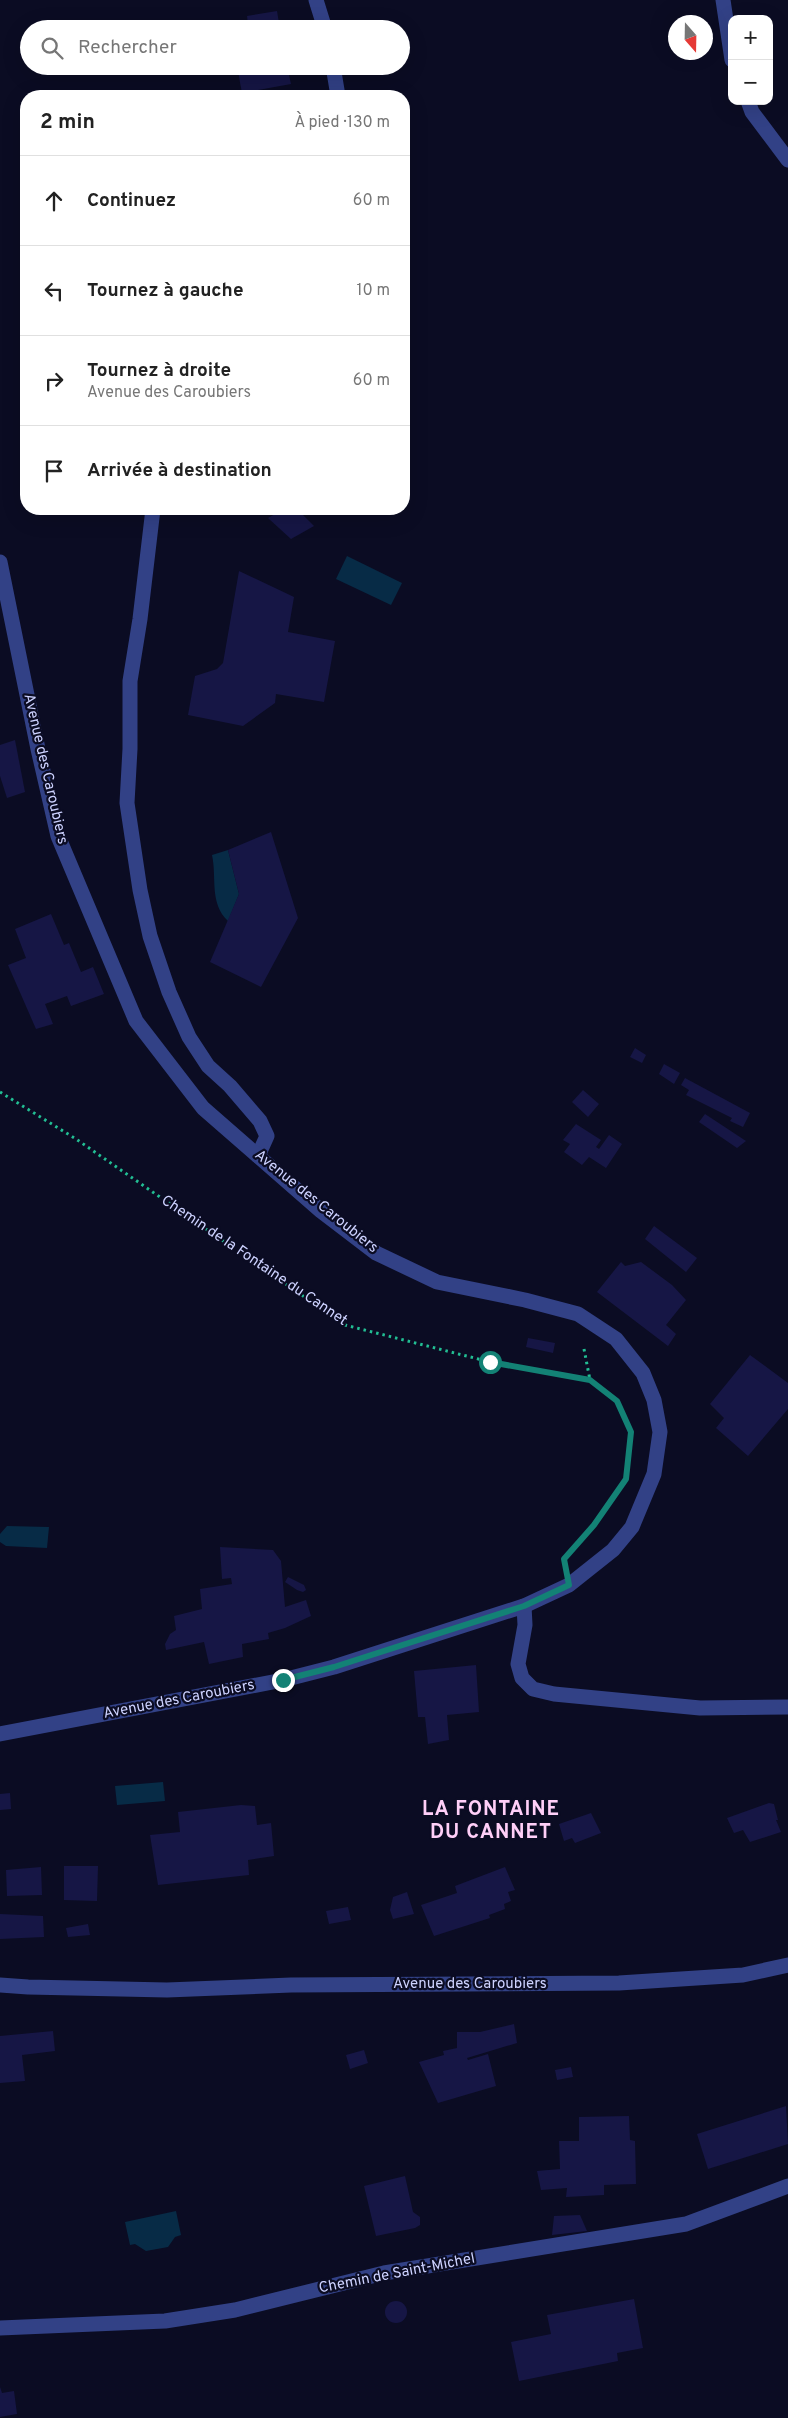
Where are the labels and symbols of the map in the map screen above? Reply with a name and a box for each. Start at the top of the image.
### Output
north arrow [668,15,713,60]
street label: Avenue des Caroubiers [18,692,72,846]
street label: Avenue des Caroubiers [250,1146,382,1258]
street label: Chemin de la Fontaine du Cannet [157,1191,351,1331]
route start [479,1351,502,1374]
route end [272,1669,295,1692]
street label: Avenue des Caroubiers [102,1676,256,1724]
district label: LA FONTAINE DU CANNET [422,1797,560,1846]
street label: Avenue des Caroubiers [393,1975,547,1994]
street label: Chemin de Saint-Michel [317,2250,477,2298]

